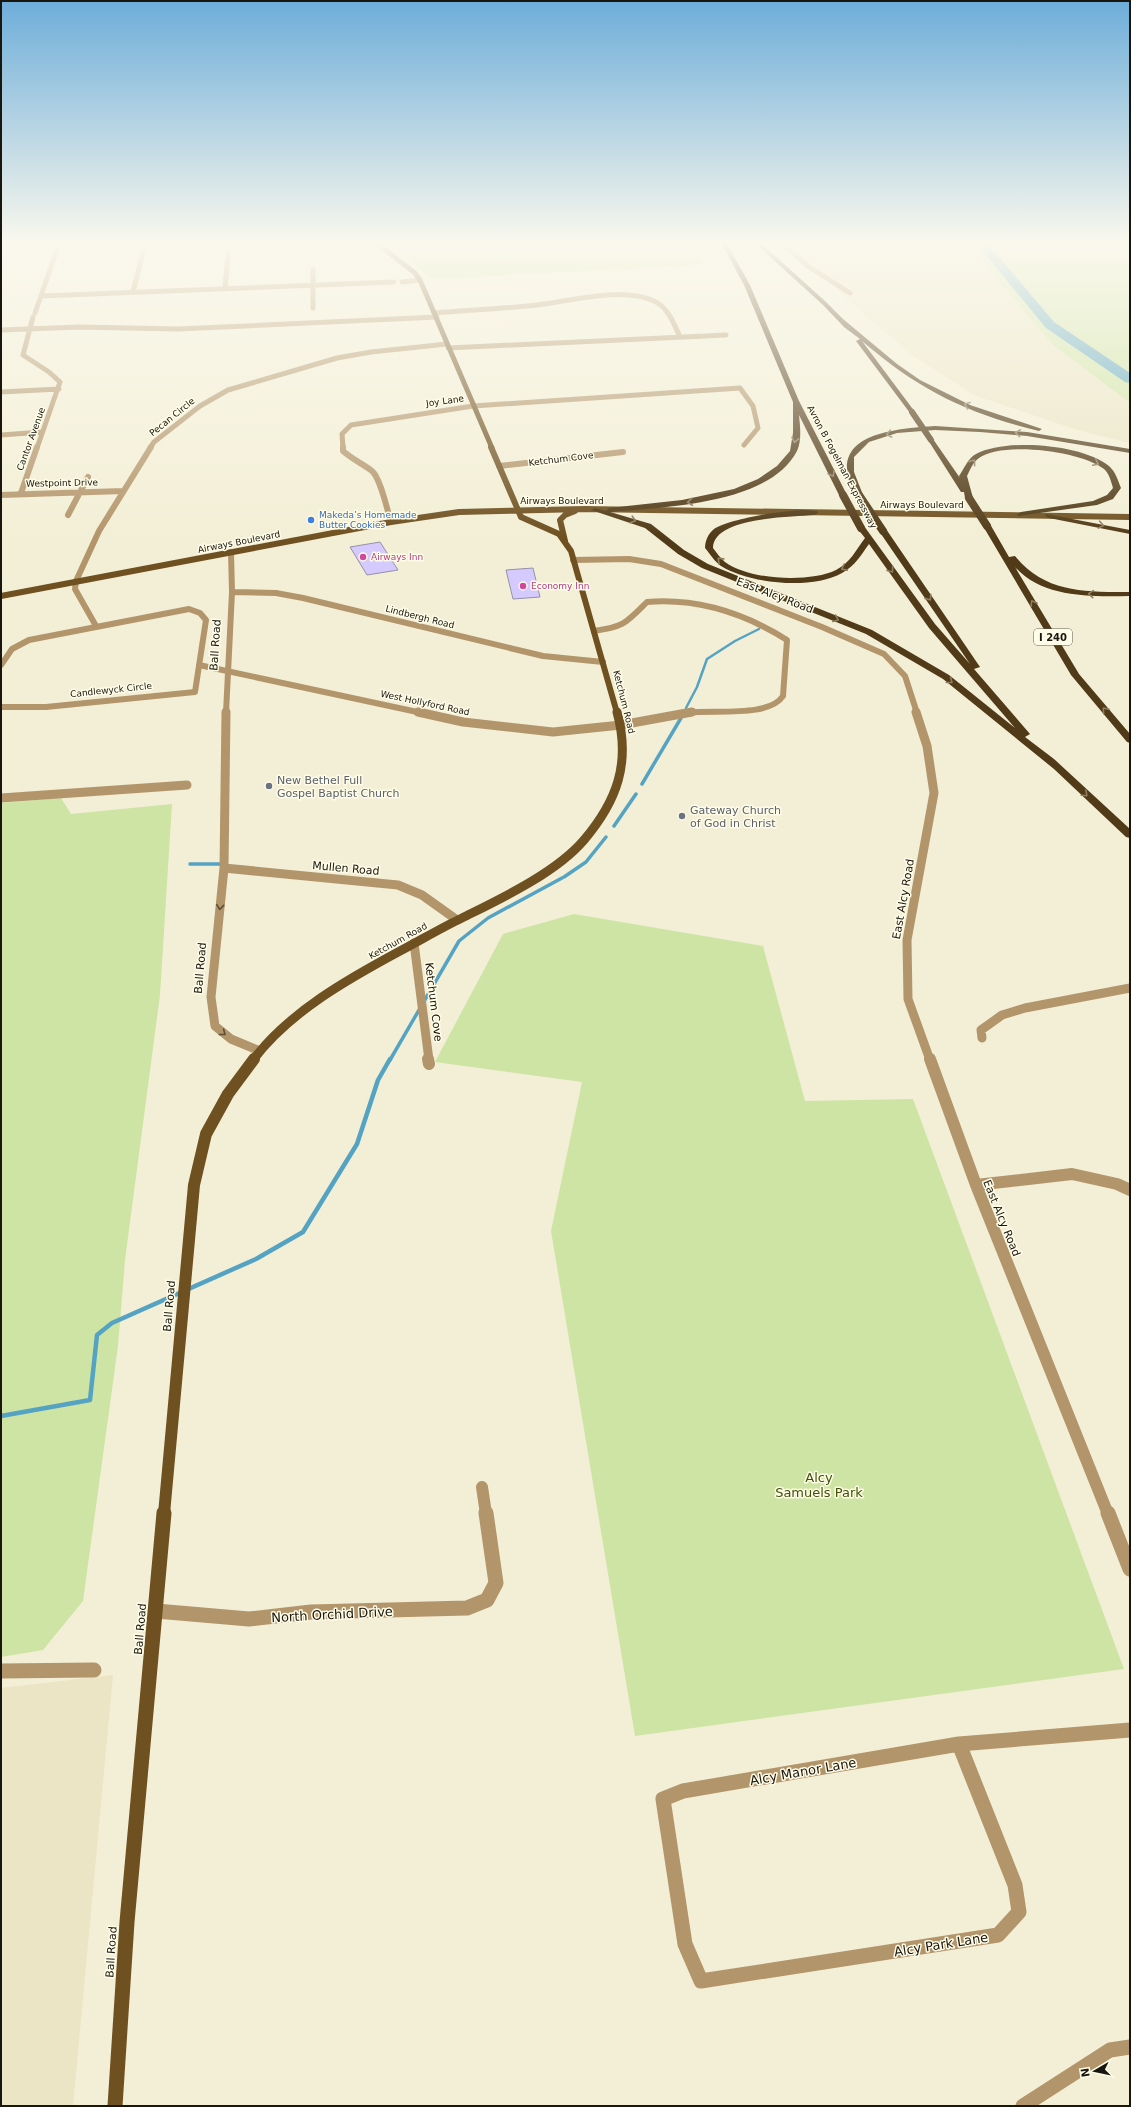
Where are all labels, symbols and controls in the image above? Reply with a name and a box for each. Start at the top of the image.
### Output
street label: Joy Lane [424,393,465,409]
street label: Pecan Circle [148,396,197,438]
one-way arrow [964,402,971,410]
street label: Avron B Fogelman Expressway [805,404,879,531]
street label: Cantor Avenue [15,406,47,472]
one-way arrow [1015,428,1021,437]
one-way arrow [886,429,892,437]
one-way arrow [792,437,800,443]
street label: Ketchum Cove [528,450,594,468]
one-way arrow [1092,458,1099,466]
one-way arrow [968,460,975,467]
one-way arrow [828,470,835,477]
street label: Westpoint Drive [26,477,99,489]
street label: Airways Boulevard [520,496,604,506]
one-way arrow [687,497,693,506]
street label: Airways Boulevard [880,500,964,510]
place label: Makeda’s Homemade Butter Cookies [319,510,417,530]
marker: Makeda’s Homemade Butter Cookies [306,515,316,525]
one-way arrow [629,515,636,524]
one-way arrow [1098,520,1105,529]
street label: Airways Boulevard [197,529,281,555]
marker: Airways Inn [358,552,368,562]
place label: Airways Inn [371,552,423,562]
one-way arrow [717,557,725,565]
one-way arrow [840,563,848,571]
one-way arrow [886,566,894,573]
street label: East Alcy Road [734,575,815,616]
marker: Economy Inn [518,581,528,591]
place label: Economy Inn [531,581,589,591]
one-way arrow [1088,590,1094,599]
one-way arrow [924,594,932,601]
one-way arrow [1030,600,1037,607]
street label: Lindbergh Road [385,604,455,630]
one-way arrow [833,615,840,623]
street label: Ball Road [207,619,224,671]
road number: I 240 [1034,629,1072,645]
street label: Ketchum Road [611,669,637,735]
one-way arrow [946,676,953,683]
street label: Candlewyck Circle [70,681,153,699]
street label: West Hollyford Road [379,689,471,717]
one-way arrow [1103,707,1110,715]
place label: New Bethel Full Gospel Baptist Church [277,774,399,800]
marker: New Bethel Full Gospel Baptist Church [264,781,274,791]
one-way arrow [1080,789,1088,796]
place label: Gateway Church of God in Christ [690,804,781,830]
marker: Gateway Church of God in Christ [677,811,687,821]
street label: East Alcy Road [890,858,917,940]
street label: Mullen Road [312,859,380,878]
one-way arrow [216,904,225,910]
street label: Ketchum Road [367,921,429,961]
street label: Ball Road [192,942,209,994]
street label: Ketchum Cove [422,962,445,1043]
one-way arrow [218,1028,225,1035]
street label: East Alcy Road [980,1178,1023,1258]
street label: Ball Road [161,1280,178,1332]
park label: Alcy Samuels Park [775,1470,863,1500]
street label: Ball Road [132,1603,149,1655]
street label: North Orchid Drive [271,1604,393,1625]
street label: Alcy Manor Lane [749,1755,857,1788]
street label: Ball Road [103,1926,120,1978]
street label: Alcy Park Lane [893,1930,989,1959]
north arrow [1075,2051,1115,2091]
text: N [1078,2067,1093,2078]

